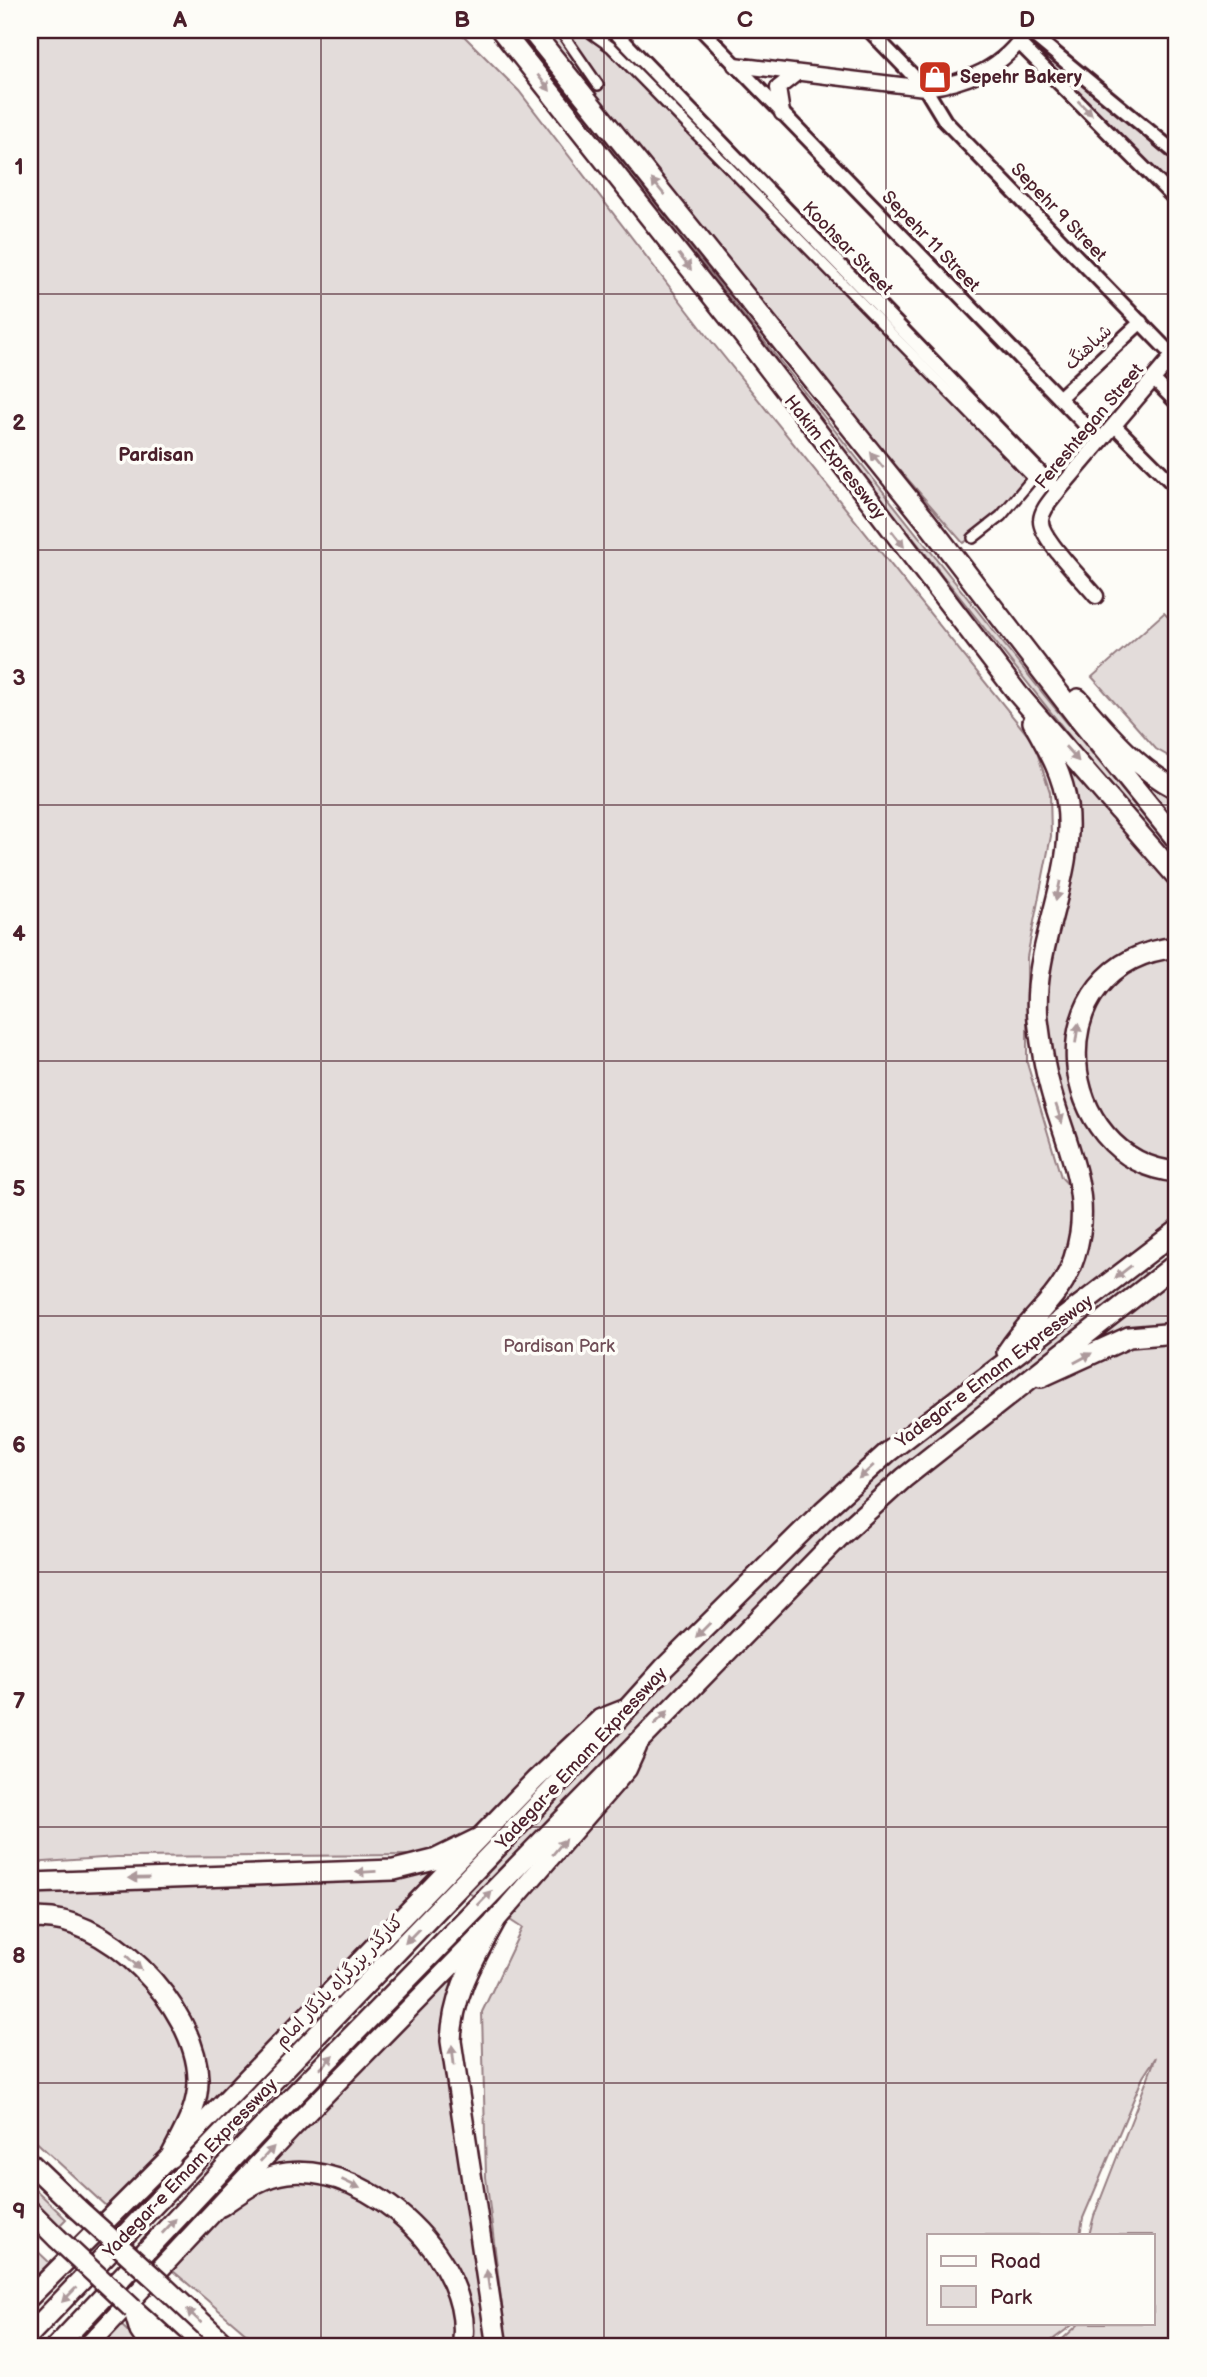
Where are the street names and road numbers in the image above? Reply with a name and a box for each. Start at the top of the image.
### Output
street label: Sepehr 9 Street [1007,159,1111,266]
street label: Sepehr 11 Street [877,187,984,296]
street label: Koohsar Street [798,197,898,300]
street label: شباهنگ [1060,320,1116,375]
street label: Fereshtegan Street [1031,359,1148,493]
street label: Hakim Expressway [780,391,890,524]
street label: Yadegar-e Emam Expressway [891,1290,1098,1453]
street label: Yadegar-e Emam Expressway [491,1662,672,1854]
street label: کنارگذر بزرگراه یادگار امام [271,1911,410,2054]
street label: Yadegar-e Emam Expressway [98,2074,282,2263]

